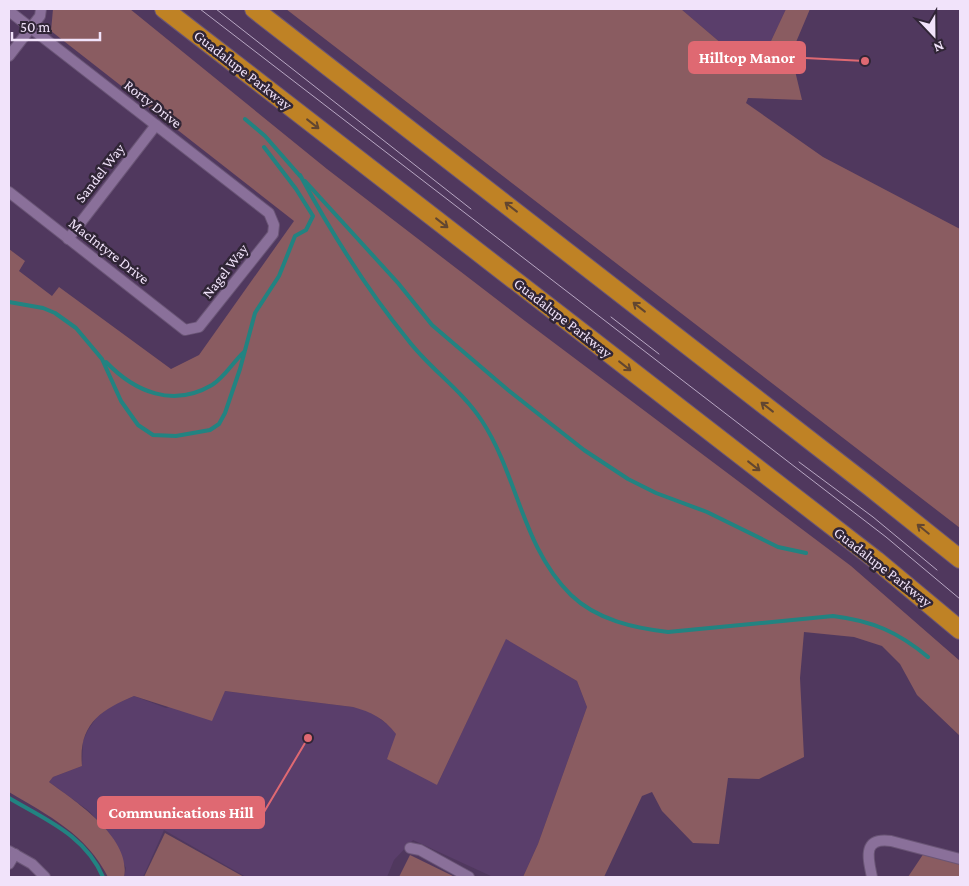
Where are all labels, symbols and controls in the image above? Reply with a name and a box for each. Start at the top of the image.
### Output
scale bar [12,10,100,42]
north arrow [909,10,959,60]
text: 50 m [20,19,50,35]
street label: Guadalupe Parkway [190,27,295,114]
text: N [931,38,946,56]
callout: Hilltop Manor [689,42,805,73]
text: Hilltop Manor [699,49,796,66]
street label: Rorty Drive [121,77,185,132]
one-way arrow [306,119,320,129]
street label: Sandel Way [72,140,129,206]
one-way arrow [504,202,518,212]
street label: MacIntyre Drive [65,215,152,288]
one-way arrow [435,218,448,229]
street label: Nagel Way [199,241,252,302]
street label: Guadalupe Parkway [510,275,615,362]
one-way arrow [633,301,646,312]
one-way arrow [618,361,631,372]
one-way arrow [761,401,774,412]
one-way arrow [747,460,760,471]
one-way arrow [916,523,929,534]
street label: Guadalupe Parkway [830,524,935,611]
callout: Communications Hill [98,797,264,828]
text: Communications Hill [108,804,254,821]

